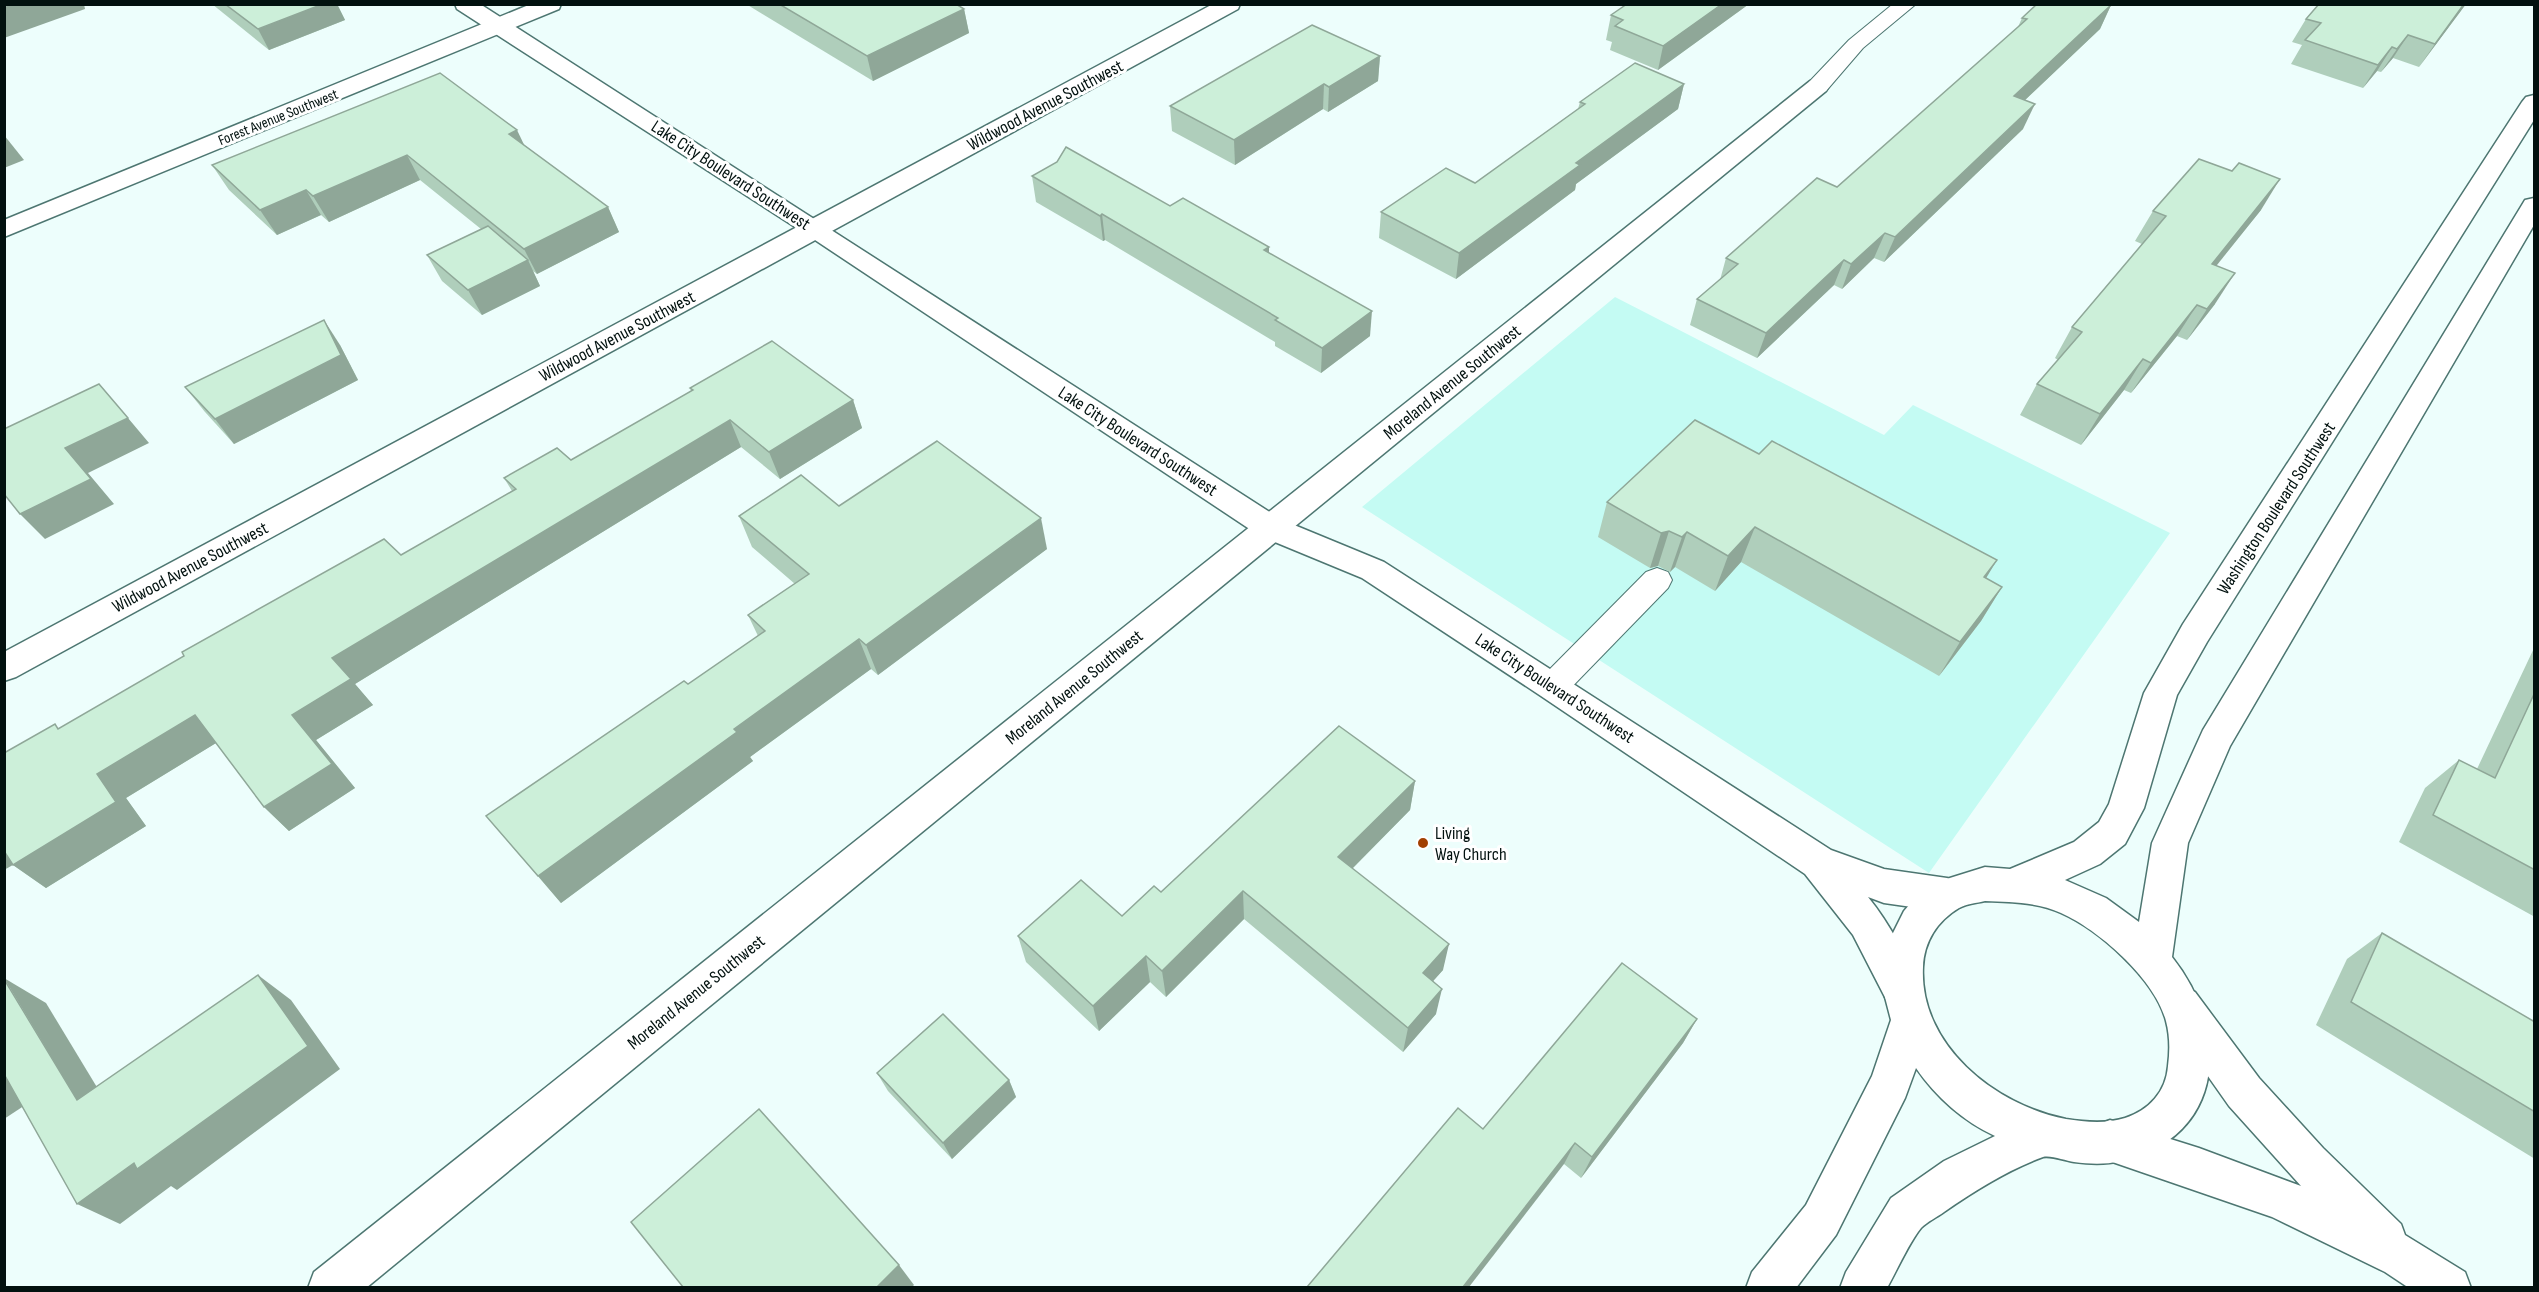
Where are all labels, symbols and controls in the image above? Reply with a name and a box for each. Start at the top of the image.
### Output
street label: Wildwood Avenue Southwest [964,55,1127,155]
street label: Forest Avenue Southwest [216,85,341,150]
street label: Lake City Boulevard Southwest [647,116,815,235]
street label: Wildwood Avenue Southwest [536,286,699,386]
street label: Moreland Avenue Southwest [1379,320,1526,444]
street label: Lake City Boulevard Southwest [1054,382,1222,501]
street label: Washington Boulevard Southwest [2213,418,2340,598]
street label: Wildwood Avenue Southwest [109,517,272,617]
street label: Moreland Avenue Southwest [1001,625,1148,749]
street label: Lake City Boulevard Southwest [1471,629,1639,748]
place label: Living Way Church [1435,823,1507,865]
marker: Living Way Church [1416,836,1430,850]
street label: Moreland Avenue Southwest [623,930,770,1054]

